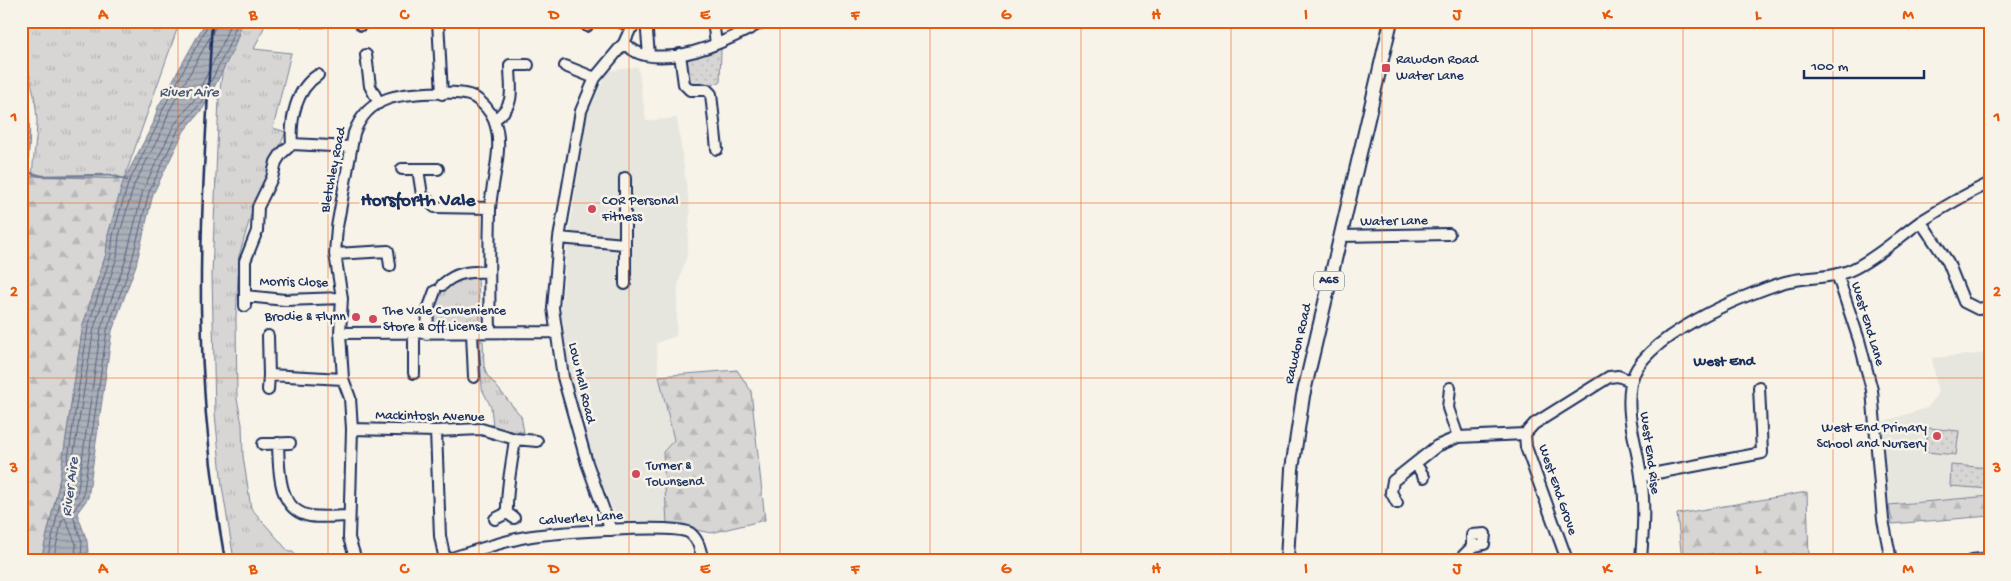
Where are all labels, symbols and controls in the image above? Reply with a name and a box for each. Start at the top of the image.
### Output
text: A [97,7,109,26]
text: B [248,7,258,26]
text: C [399,7,410,26]
text: D [547,7,560,26]
text: E [700,7,711,26]
text: F [850,7,861,26]
text: G [1001,7,1012,26]
text: H [1151,7,1161,26]
text: I [1304,7,1308,26]
text: J [1452,7,1463,26]
text: K [1602,7,1614,26]
text: L [1755,7,1762,26]
text: M [1902,7,1914,26]
scale bar [1804,48,1924,80]
place label: Rawdon Road Water Lane [1396,52,1480,85]
text: 100 m [1810,58,1849,76]
marker: Rawdon Road Water Lane [1380,62,1392,74]
water label: River Aire [159,84,220,102]
text: 1 [10,109,17,128]
text: 1 [1993,109,2000,128]
street label: Bletchley Road [317,124,351,215]
district label: Horsforth Vale [361,190,476,213]
place label: COR Personal Fitness [601,193,679,226]
marker: COR Personal Fitness [586,203,598,215]
street label: Water Lane [1360,213,1429,231]
road number: A65 [1314,272,1344,290]
street label: Morris Close [259,274,329,292]
street label: West End Lane [1846,280,1888,369]
text: 2 [10,284,18,303]
text: 2 [1993,284,2001,303]
street label: Rawdon Road [1281,300,1317,386]
place label: The Vale Convenience Store & Off License [382,303,507,336]
place label: Brodie & Flynn [264,309,346,326]
marker: Brodie & Flynn [350,311,362,323]
marker: The Vale Convenience Store & Off License [367,313,379,325]
street label: Low Hall Road [563,341,599,427]
district label: West End [1693,353,1757,371]
street label: Mackintosh Avenue [375,408,486,426]
street label: West End Rise [1635,411,1663,496]
place label: West End Primary School and Nursery [1816,420,1927,453]
marker: West End Primary School and Nursery [1931,430,1943,442]
street label: West End Grove [1534,442,1581,538]
water label: River Aire [58,455,84,518]
place label: Turner & Townsend [645,458,705,491]
text: 3 [9,460,18,479]
text: 3 [1992,460,2001,479]
marker: Turner & Townsend [630,468,642,480]
street label: Calverley Lane [538,508,624,530]
text: A [97,561,109,580]
text: B [248,561,258,580]
text: C [399,561,410,580]
text: D [547,561,560,580]
text: E [700,561,711,580]
text: F [850,561,861,580]
text: G [1001,561,1012,580]
text: H [1151,561,1161,580]
text: I [1304,561,1308,580]
text: J [1452,561,1463,580]
text: K [1602,561,1614,580]
text: L [1755,561,1762,580]
text: M [1902,561,1914,580]

